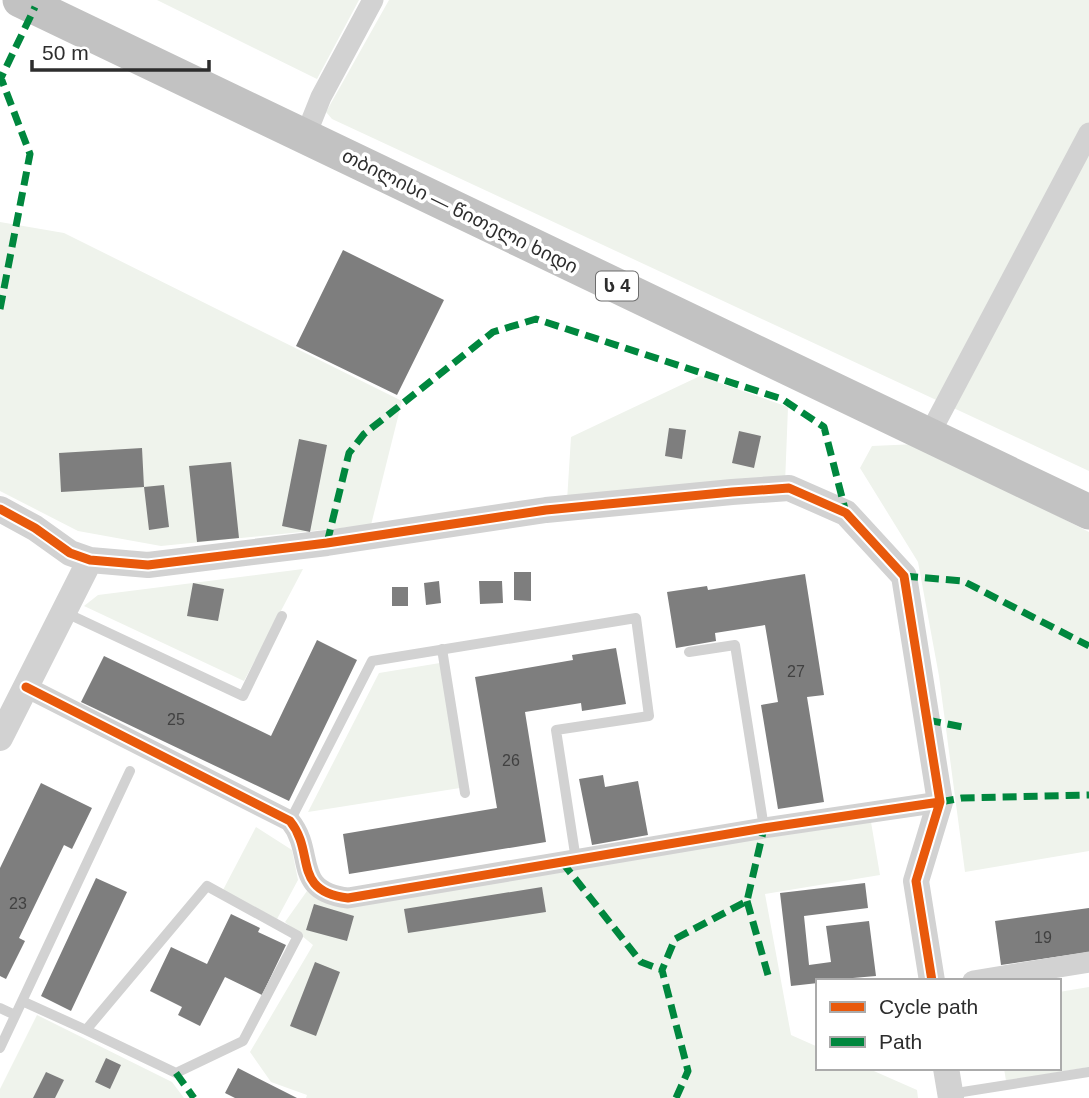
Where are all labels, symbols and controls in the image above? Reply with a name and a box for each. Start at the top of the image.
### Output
scale bar [32,28,208,72]
text: 50 m [42,41,89,64]
street label: თბილისი — წითელი ხიდი [338,145,581,279]
road number: ს 4 [596,272,638,300]
house number: 27 [787,663,805,680]
house number: 25 [167,711,185,728]
house number: 26 [502,752,520,769]
house number: 23 [9,895,27,912]
house number: 19 [1034,929,1052,946]
legend [816,979,1061,1070]
text: Cycle path [879,995,978,1018]
text: Path [879,1030,922,1053]

